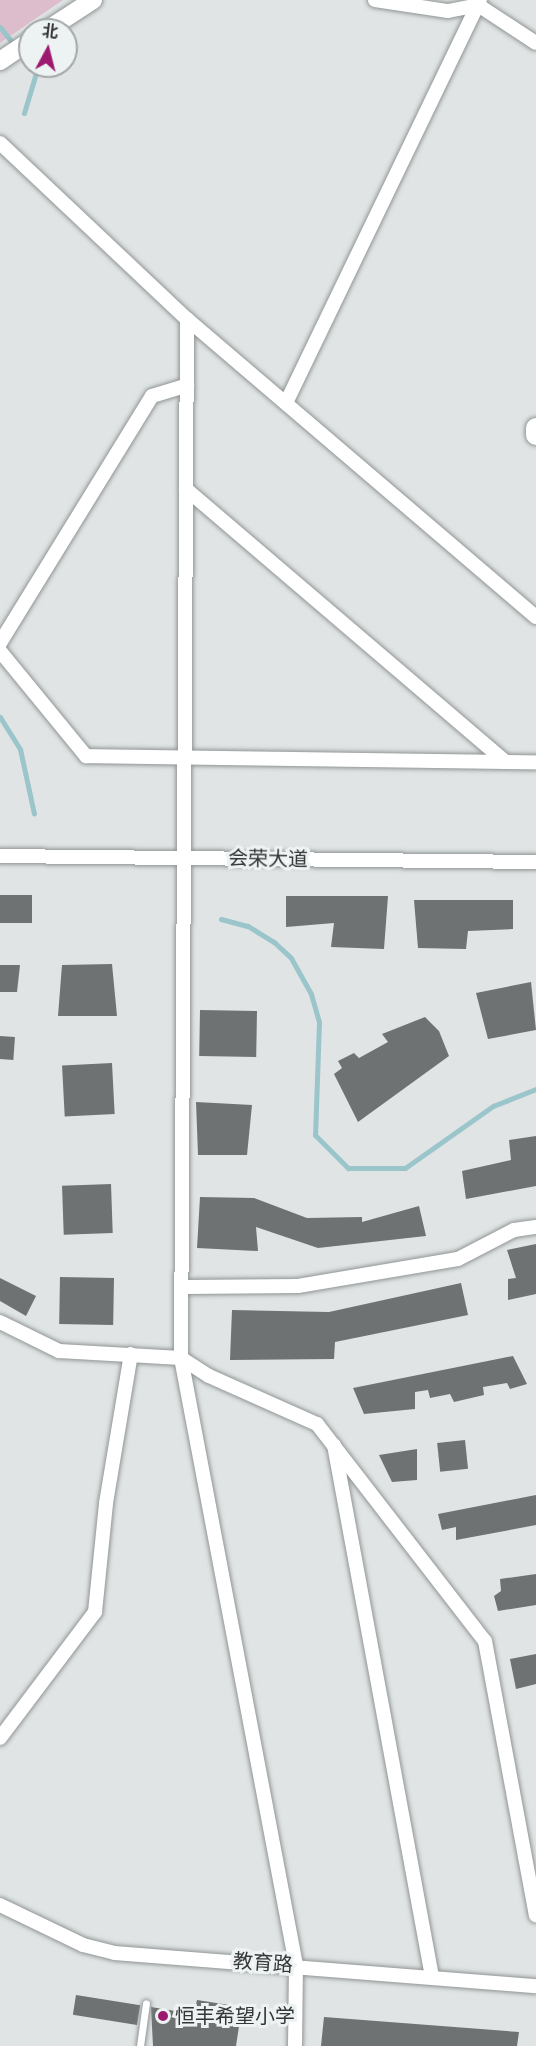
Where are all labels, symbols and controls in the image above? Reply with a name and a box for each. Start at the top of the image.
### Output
north arrow [18,18,78,78]
text: 北 [41,22,59,41]
street label: 会荣大道 [228,846,308,872]
street label: 教育路 [232,1949,294,1977]
place label: 恒丰希望小学 [175,2004,295,2028]
marker: 恒丰希望小学 [156,2009,170,2023]

